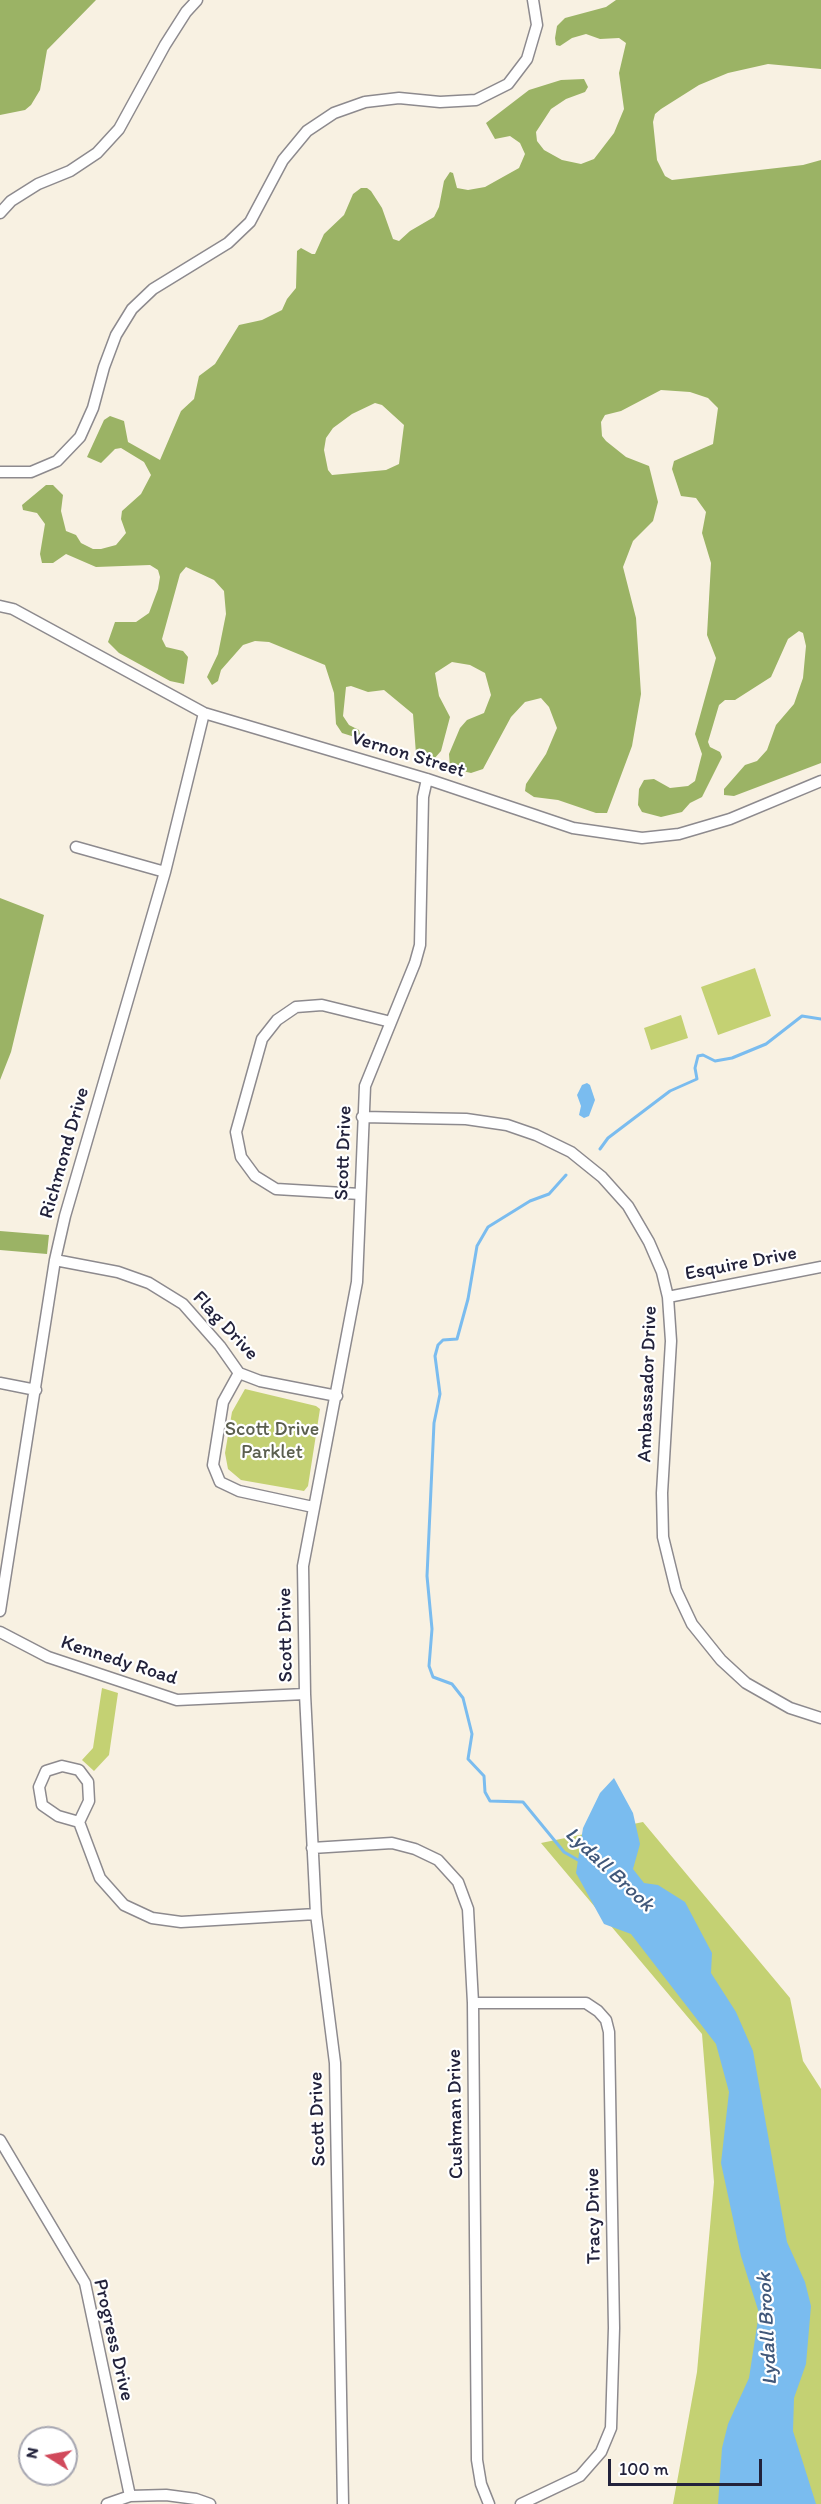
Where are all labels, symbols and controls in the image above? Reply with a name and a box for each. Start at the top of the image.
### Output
street label: Vernon Street [348,726,468,784]
street label: Richmond Drive [35,1085,95,1221]
street label: Scott Drive [330,1105,358,1201]
street label: Esquire Drive [683,1241,799,1287]
street label: Flag Drive [187,1286,263,1366]
street label: Ambassador Drive [633,1305,663,1463]
park label: Scott Drive Parklet [225,1418,319,1465]
street label: Scott Drive [273,1587,299,1683]
street label: Kennedy Road [58,1631,180,1691]
water label: Lydall Brook [559,1822,659,1918]
street label: Cushman Drive [443,2049,469,2179]
street label: Scott Drive [304,2071,332,2167]
street label: Tracy Drive [581,2168,607,2264]
water label: Lydall Brook [752,2272,784,2386]
street label: Progress Drive [87,2277,139,2403]
north arrow [18,2426,78,2486]
text: N [21,2446,42,2460]
scale bar [611,2447,766,2485]
text: 100 m [619,2458,669,2480]

